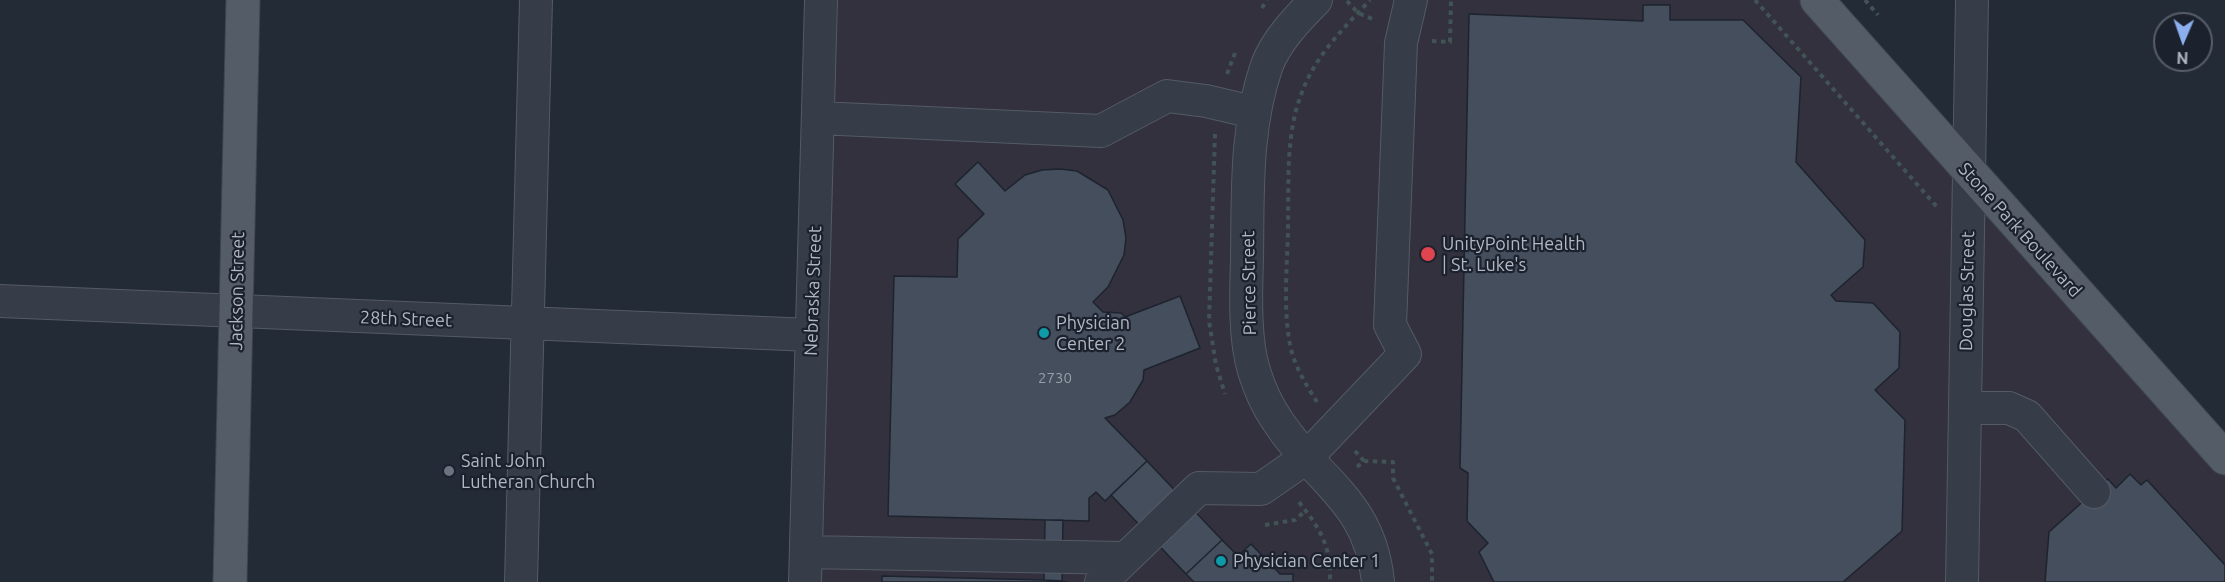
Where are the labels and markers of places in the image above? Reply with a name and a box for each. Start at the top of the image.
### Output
place label: UnityPoint Health | St. Luke's [1442,233,1585,276]
marker: UnityPoint Health | St. Luke's [1419,245,1437,263]
place label: Physician Center 2 [1056,312,1130,354]
marker: Physician Center 2 [1037,326,1051,340]
place label: Saint John Lutheran Church [461,450,595,492]
marker: Saint John Lutheran Church [442,464,456,478]
place label: Physician Center 1 [1233,550,1380,572]
marker: Physician Center 1 [1214,554,1228,568]

